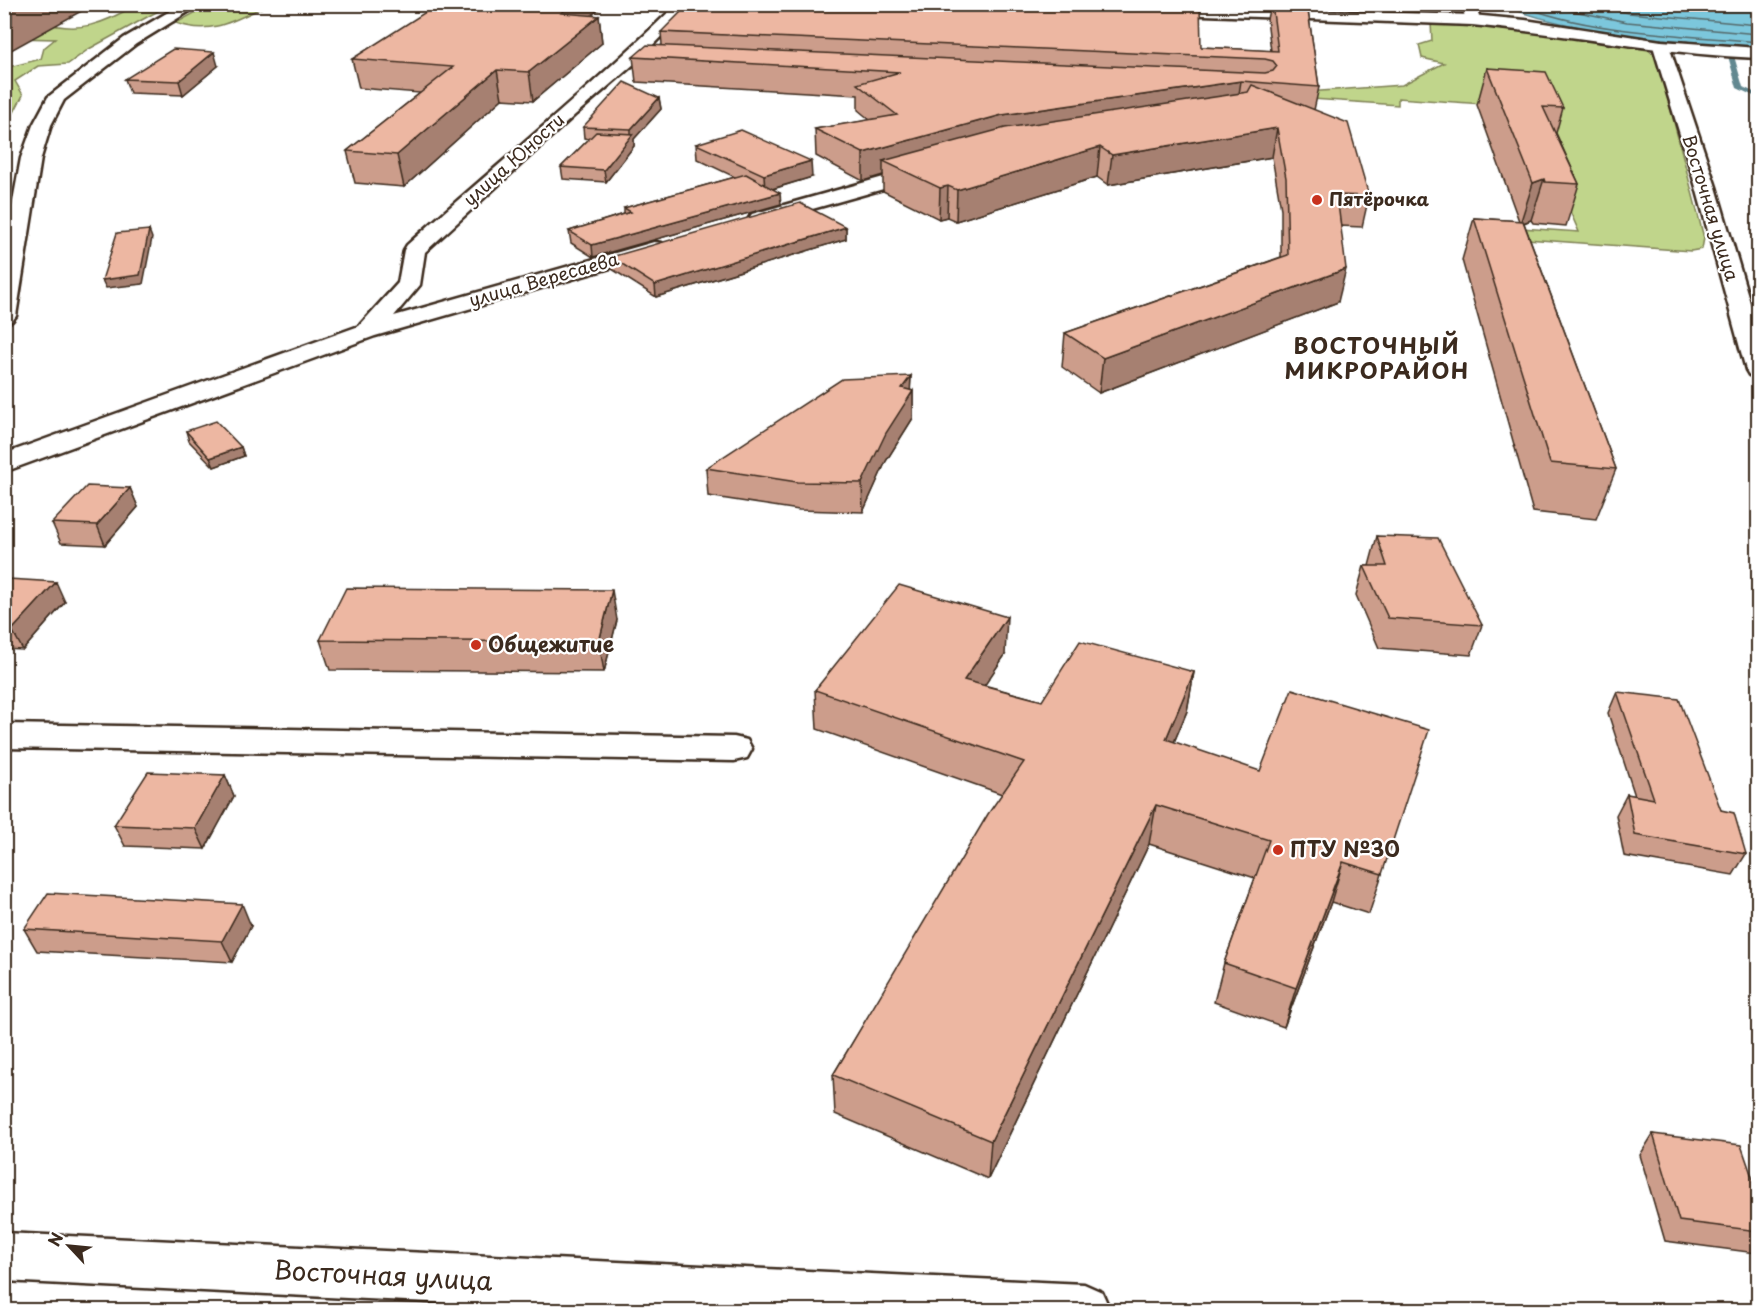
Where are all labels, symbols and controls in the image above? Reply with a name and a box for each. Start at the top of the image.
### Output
street label: улица Юности [456,106,570,212]
street label: Восточная улица [1676,131,1747,285]
place label: Пятёрочка [1329,185,1430,212]
marker: Пятёрочка [1310,193,1324,207]
street label: улица Вересаева [465,244,622,313]
district label: ВОСТОЧНЫЙ МИКРОРАЙОН [1284,328,1470,386]
place label: Общежитие [488,627,614,659]
marker: Общежитие [469,638,483,652]
place label: ПТУ №30 [1290,832,1400,864]
marker: ПТУ №30 [1271,843,1285,857]
north arrow [39,1216,99,1276]
text: N [41,1228,68,1250]
street label: Восточная улица [272,1249,494,1300]

